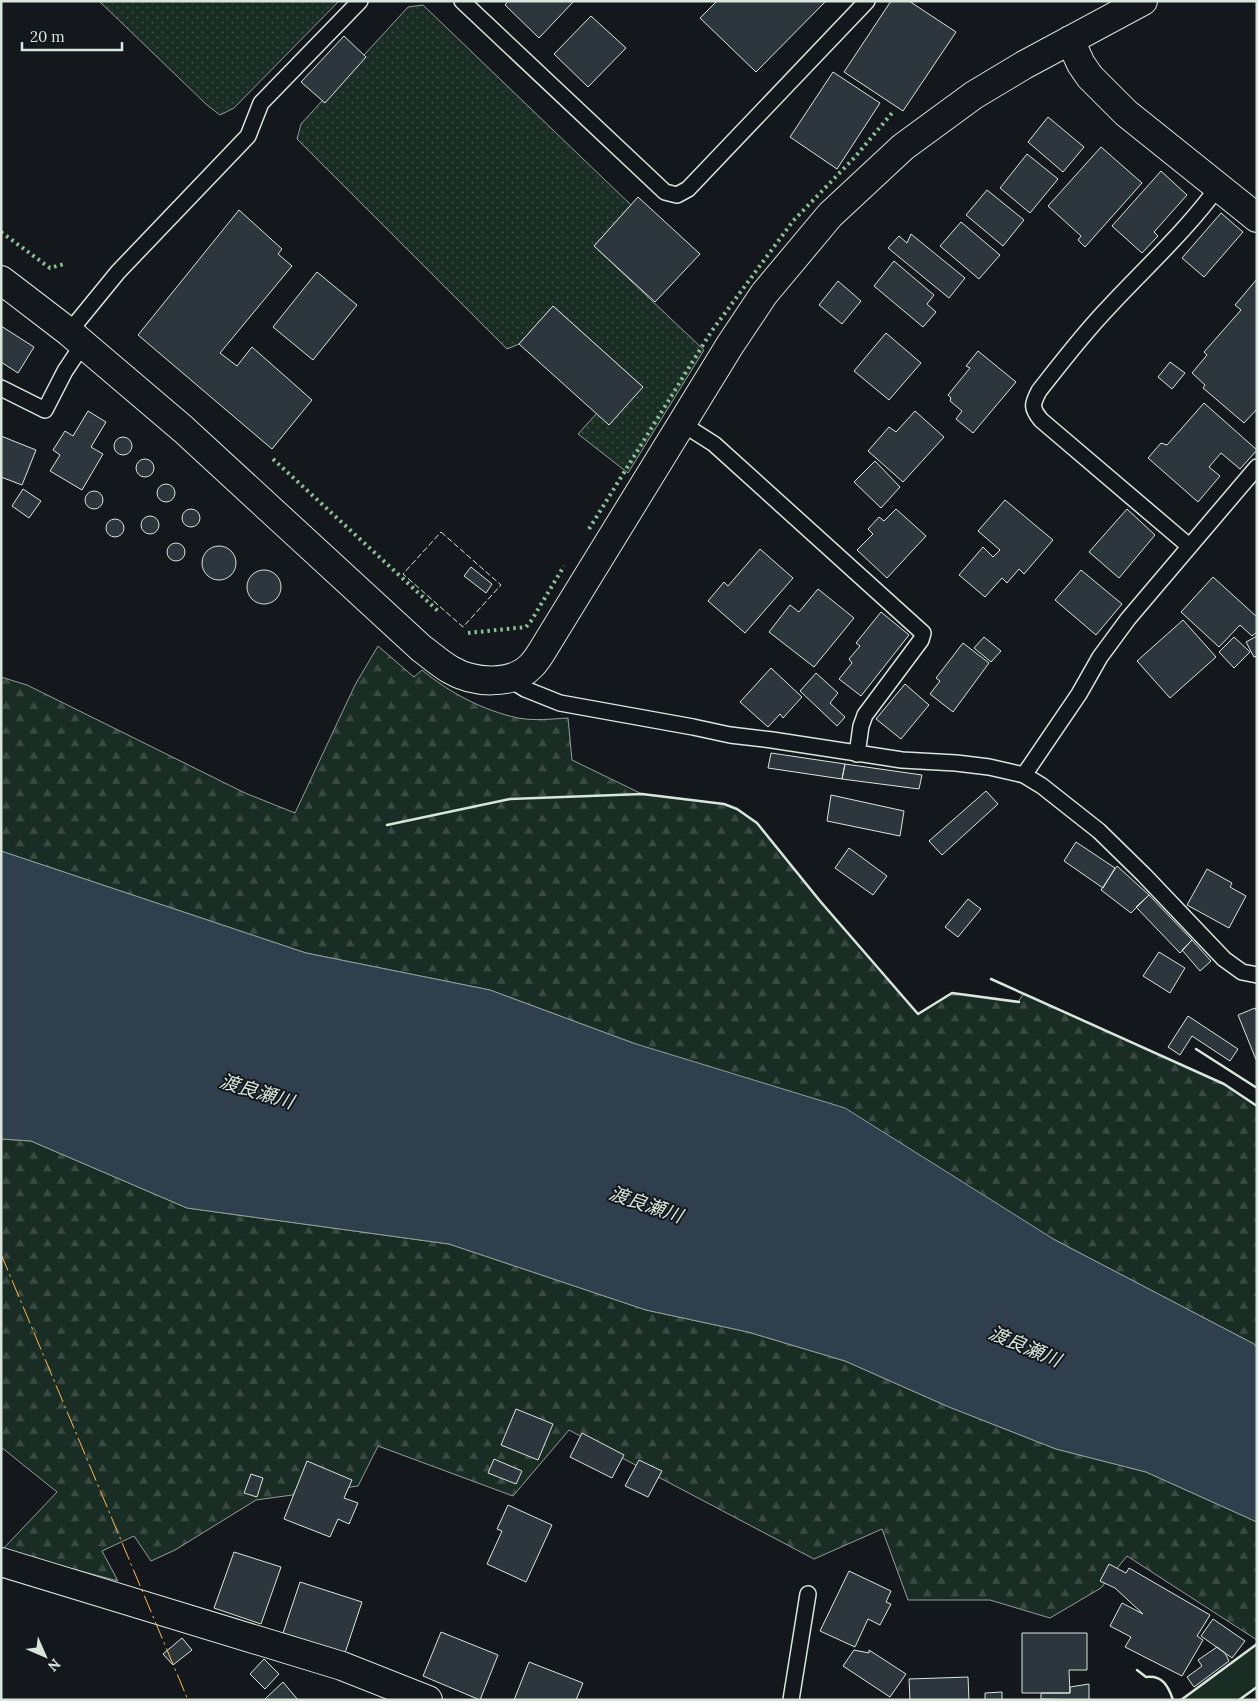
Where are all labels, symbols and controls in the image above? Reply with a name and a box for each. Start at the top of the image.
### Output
scale bar [22,20,122,52]
text: 20 m [30,27,65,46]
water label: 渡良瀬川 [217,1068,299,1114]
water label: 渡良瀬川 [606,1180,688,1228]
water label: 渡良瀬川 [985,1320,1067,1373]
north arrow [20,1631,70,1681]
text: N [44,1655,64,1676]

